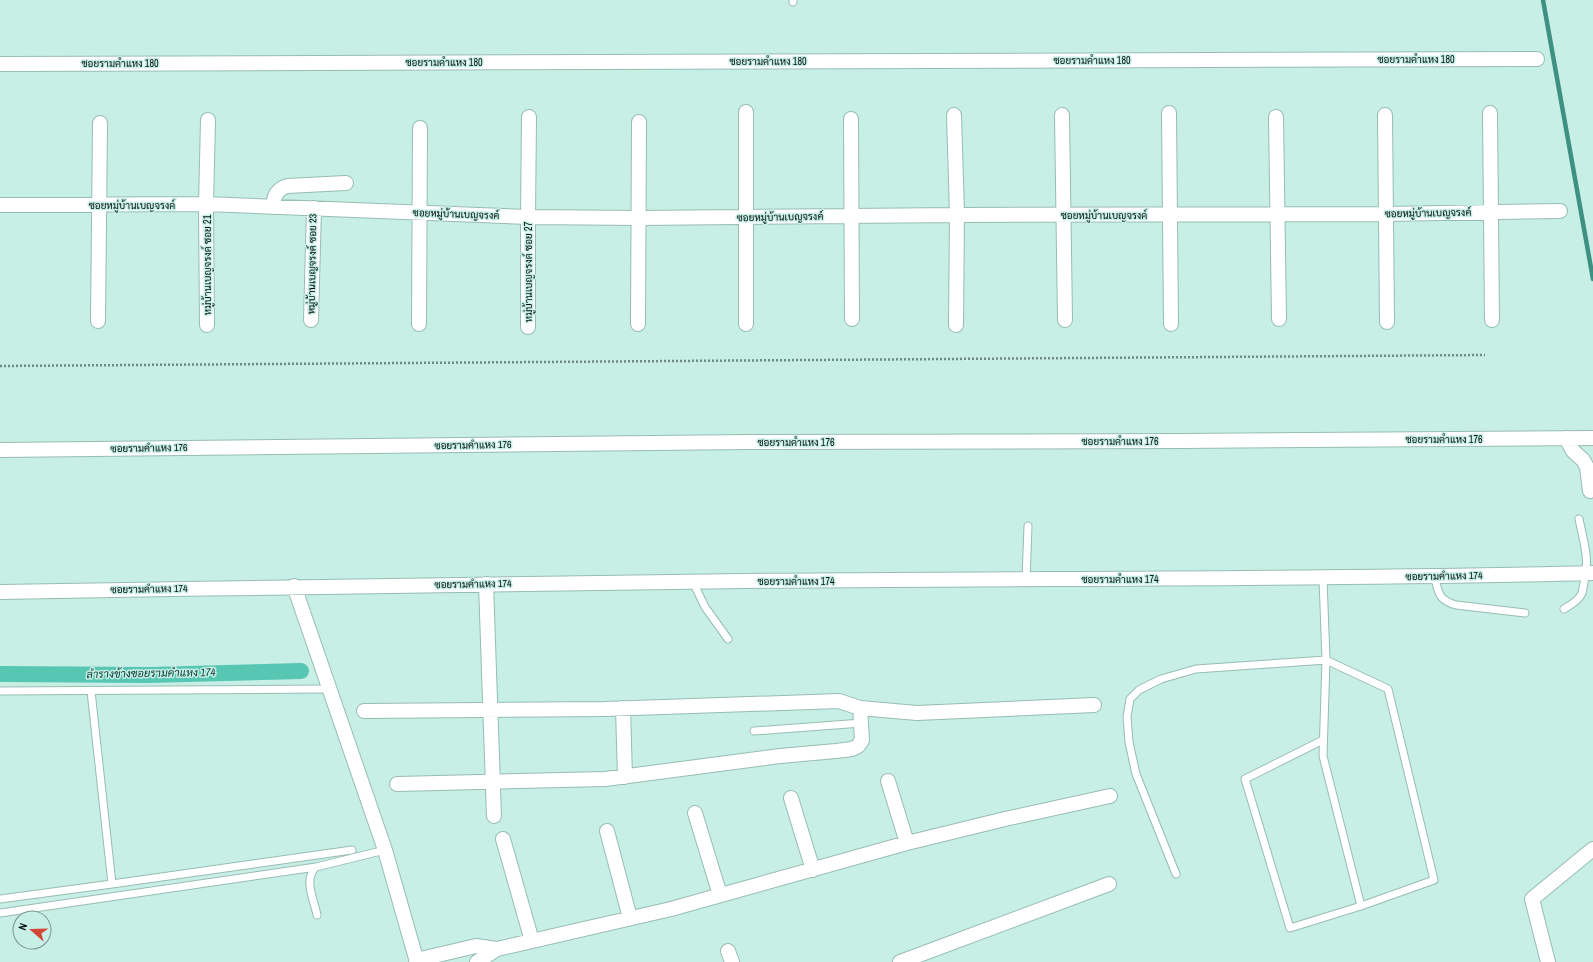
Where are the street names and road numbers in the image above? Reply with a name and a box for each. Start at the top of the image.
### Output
street label: ซอยรามคำแหง 180 [1377,53,1455,66]
street label: ซอยรามคำแหง 180 [1053,54,1131,67]
street label: ซอยรามคำแหง 180 [729,55,807,68]
street label: ซอยรามคำแหง 180 [405,56,483,69]
street label: ซอยรามคำแหง 180 [81,57,159,70]
street label: ซอยหมู่บ้านเบญจรงค์ [89,198,175,213]
street label: ซอยหมู่บ้านเบญจรงค์ [412,205,500,223]
street label: ซอยหมู่บ้านเบญจรงค์ [1385,205,1471,221]
street label: ซอยหมู่บ้านเบญจรงค์ [1061,208,1147,223]
street label: ซอยหมู่บ้านเบญจรงค์ [737,209,823,225]
street label: หมู่บ้านเบญจรงค์ ซอย 23 [304,213,320,314]
street label: หมู่บ้านเบญจรงค์ ซอย 21 [200,214,215,315]
street label: หมู่บ้านเบญจรงค์ ซอย 27 [521,221,536,322]
street label: ซอยรามคำแหง 176 [1405,433,1483,446]
street label: ซอยรามคำแหง 176 [1081,435,1159,448]
street label: ซอยรามคำแหง 176 [757,436,835,449]
street label: ซอยรามคำแหง 176 [434,438,512,452]
street label: ซอยรามคำแหง 176 [110,441,188,455]
street label: ซอยรามคำแหง 174 [1405,569,1483,583]
street label: ซอยรามคำแหง 174 [1081,573,1159,586]
street label: ซอยรามคำแหง 174 [757,575,835,588]
street label: ซอยรามคำแหง 174 [434,577,512,591]
street label: ซอยรามคำแหง 174 [110,582,188,596]

